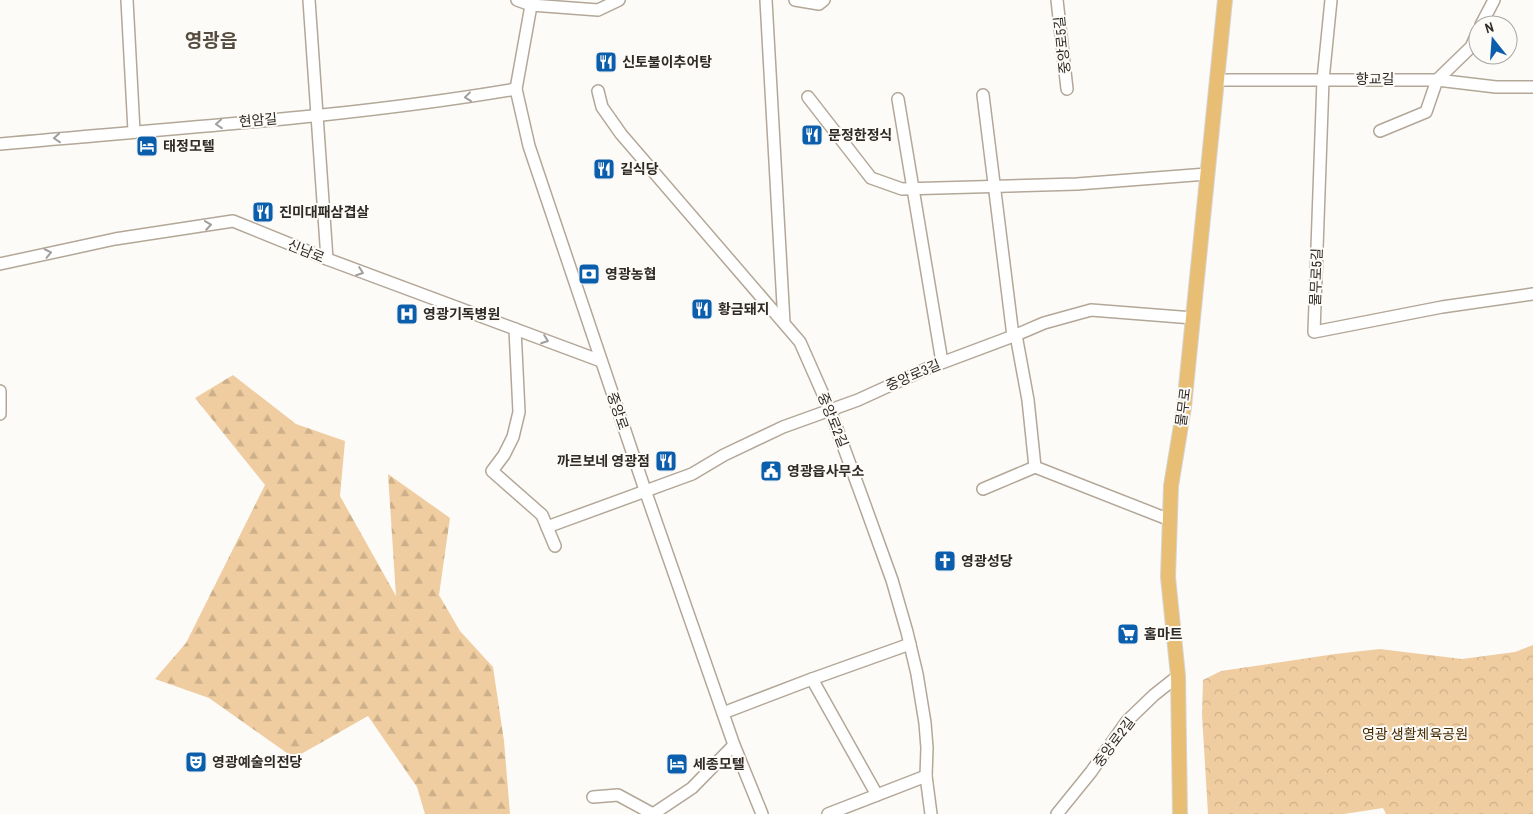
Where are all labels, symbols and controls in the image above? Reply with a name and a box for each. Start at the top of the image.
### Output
street label: 중앙로5길 [1050,15,1074,75]
north arrow [1468,15,1518,65]
text: N [1483,18,1496,37]
district label: 영광읍 [185,27,237,53]
restaurant icon: 신토불이추어탕 [594,50,618,74]
place label: 신토불이추어탕 [622,53,712,71]
street label: 향교길 [1356,70,1394,88]
one-way arrow [463,91,471,102]
street label: 현암길 [238,109,278,131]
one-way arrow [215,118,223,129]
restaurant icon: 문정한정식 [800,123,824,147]
place label: 문정한정식 [828,126,892,144]
one-way arrow [53,133,61,144]
hotel icon: 태정모텔 [135,134,159,158]
place label: 태정모텔 [163,137,215,155]
restaurant icon: 길식당 [592,157,616,181]
place label: 길식당 [620,160,659,178]
restaurant icon: 진미대패삼겹살 [251,200,275,224]
place label: 진미대패삼겹살 [279,203,369,221]
one-way arrow [204,220,212,231]
street label: 신남로 [285,235,327,267]
street label: 물무로5길 [1306,248,1326,306]
one-way arrow [43,249,52,259]
bank icon: 영광농협 [577,262,601,286]
one-way arrow [355,265,364,276]
place label: 영광농협 [605,265,657,283]
restaurant icon: 황금돼지 [690,297,714,321]
place label: 황금돼지 [718,300,770,318]
hospital icon: 영광기독병원 [395,302,419,326]
place label: 영광기독병원 [423,305,500,323]
one-way arrow [541,334,549,344]
street label: 중앙로3길 [883,355,943,395]
street label: 물무로 [1172,387,1194,427]
street label: 중앙로 [603,390,633,432]
street label: 중앙로2길 [814,390,852,450]
restaurant icon: 까르보네 영광점 [654,449,678,473]
place label: 까르보네 영광점 [557,452,650,470]
public building icon: 영광읍사무소 [759,459,783,483]
place label: 영광읍사무소 [787,462,864,480]
church icon: 영광성당 [933,549,957,573]
place label: 영광성당 [961,552,1013,570]
supermarket icon: 홈마트 [1116,622,1140,646]
place label: 홈마트 [1144,625,1183,643]
street label: 중앙로2길 [1089,713,1139,771]
park label: 영광 생활체육공원 [1362,725,1468,743]
theatre icon: 영광예술의전당 [184,750,208,774]
hotel icon: 세종모텔 [665,752,689,776]
place label: 영광예술의전당 [212,753,302,771]
place label: 세종모텔 [693,755,745,773]

